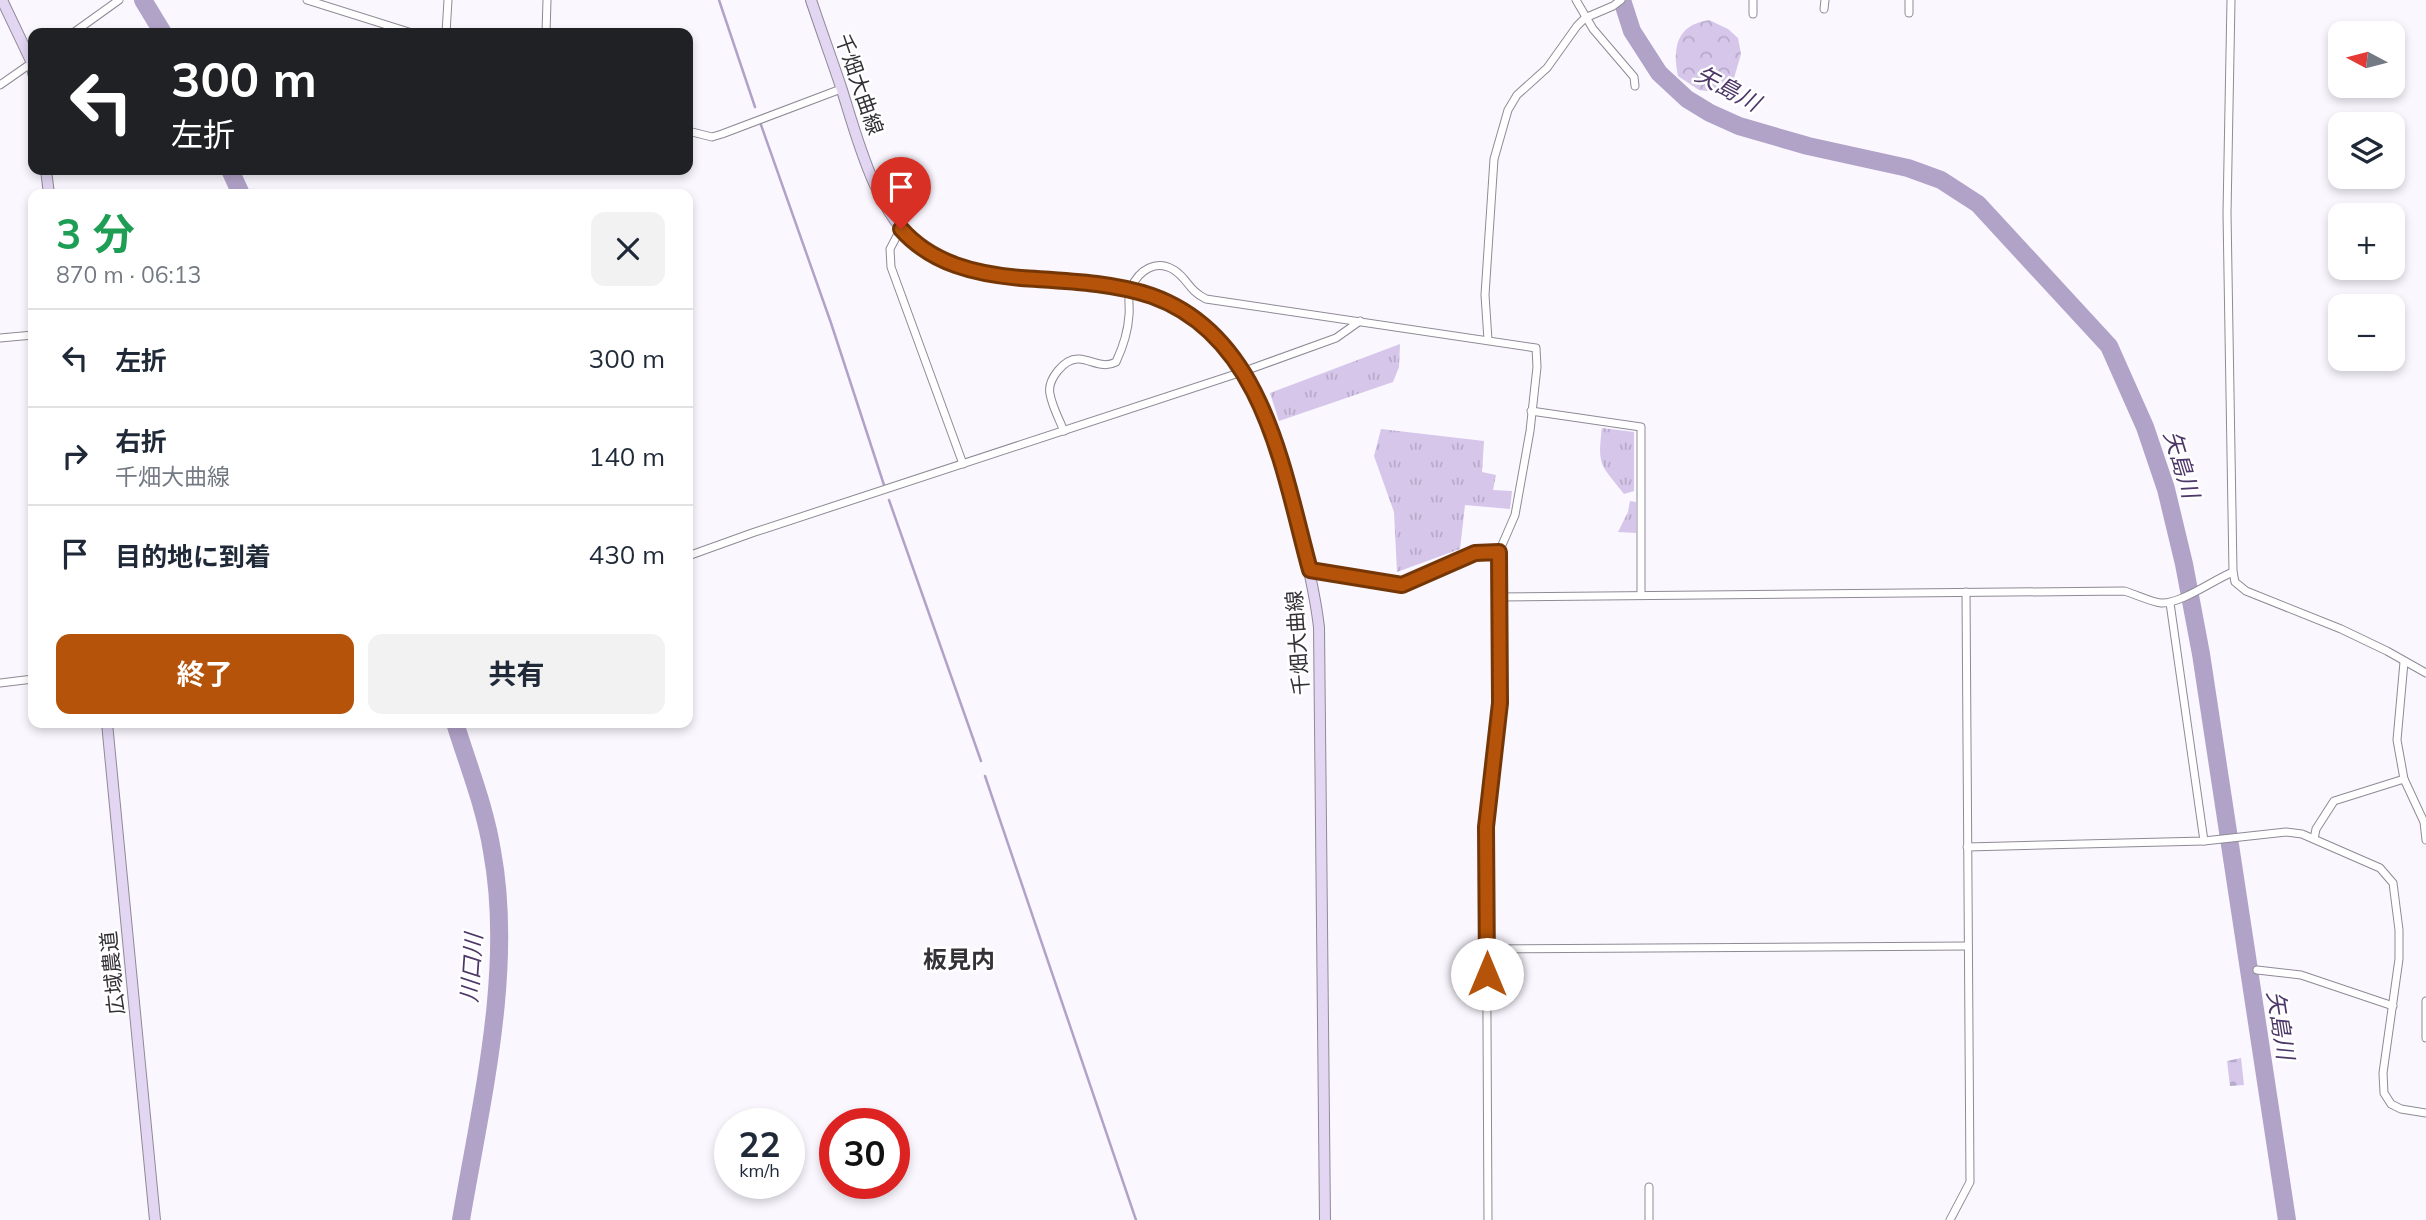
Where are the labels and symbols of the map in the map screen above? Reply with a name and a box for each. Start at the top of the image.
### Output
north arrow [2328,21,2404,98]
street label: 千畑大曲線 [831,30,889,138]
water label: 矢島川 [1691,59,1768,118]
pin [871,157,931,229]
water label: 矢島川 [2158,427,2207,504]
street label: 千畑大曲線 [1280,590,1314,696]
street label: 広域農道 [95,930,129,1016]
water label: 川口川 [454,930,488,1003]
position arrow [1450,937,1524,1011]
district label: 板見内 [923,944,995,974]
water label: 矢島川 [2261,989,2301,1064]
speed limit sign: 30 [819,1108,910,1199]

